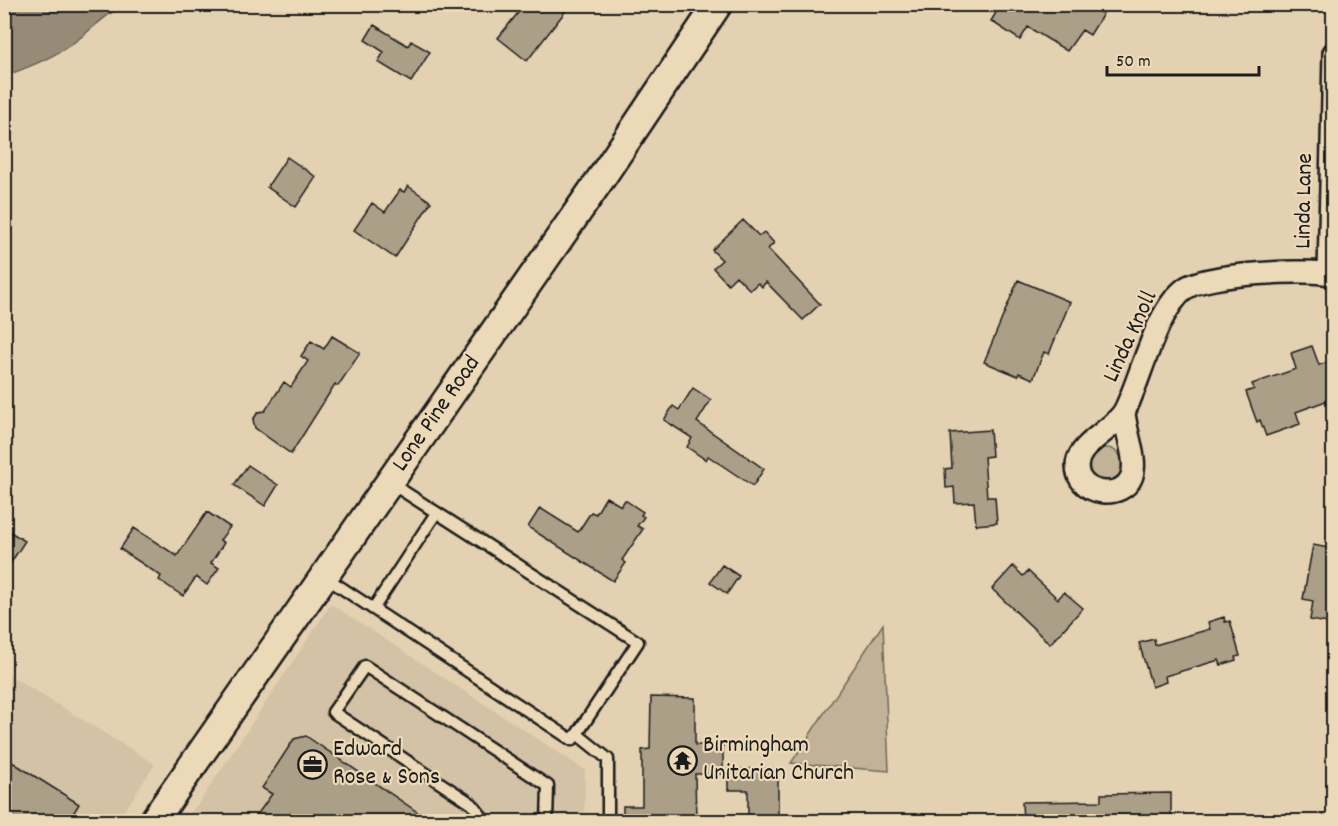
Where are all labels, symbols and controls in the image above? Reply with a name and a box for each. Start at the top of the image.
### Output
scale bar [1107,39,1258,77]
text: 50 m [1116,50,1151,75]
street label: Linda Lane [1287,153,1323,249]
street label: Linda Knoll [1095,285,1167,388]
street label: Lone Pine Road [384,349,490,479]
place label: Birmingham Unitarian Church [703,729,854,791]
place label: Edward Rose & Sons [333,733,440,795]
temple icon: Birmingham Unitarian Church [666,744,698,776]
office icon: Edward Rose & Sons [296,748,328,780]

